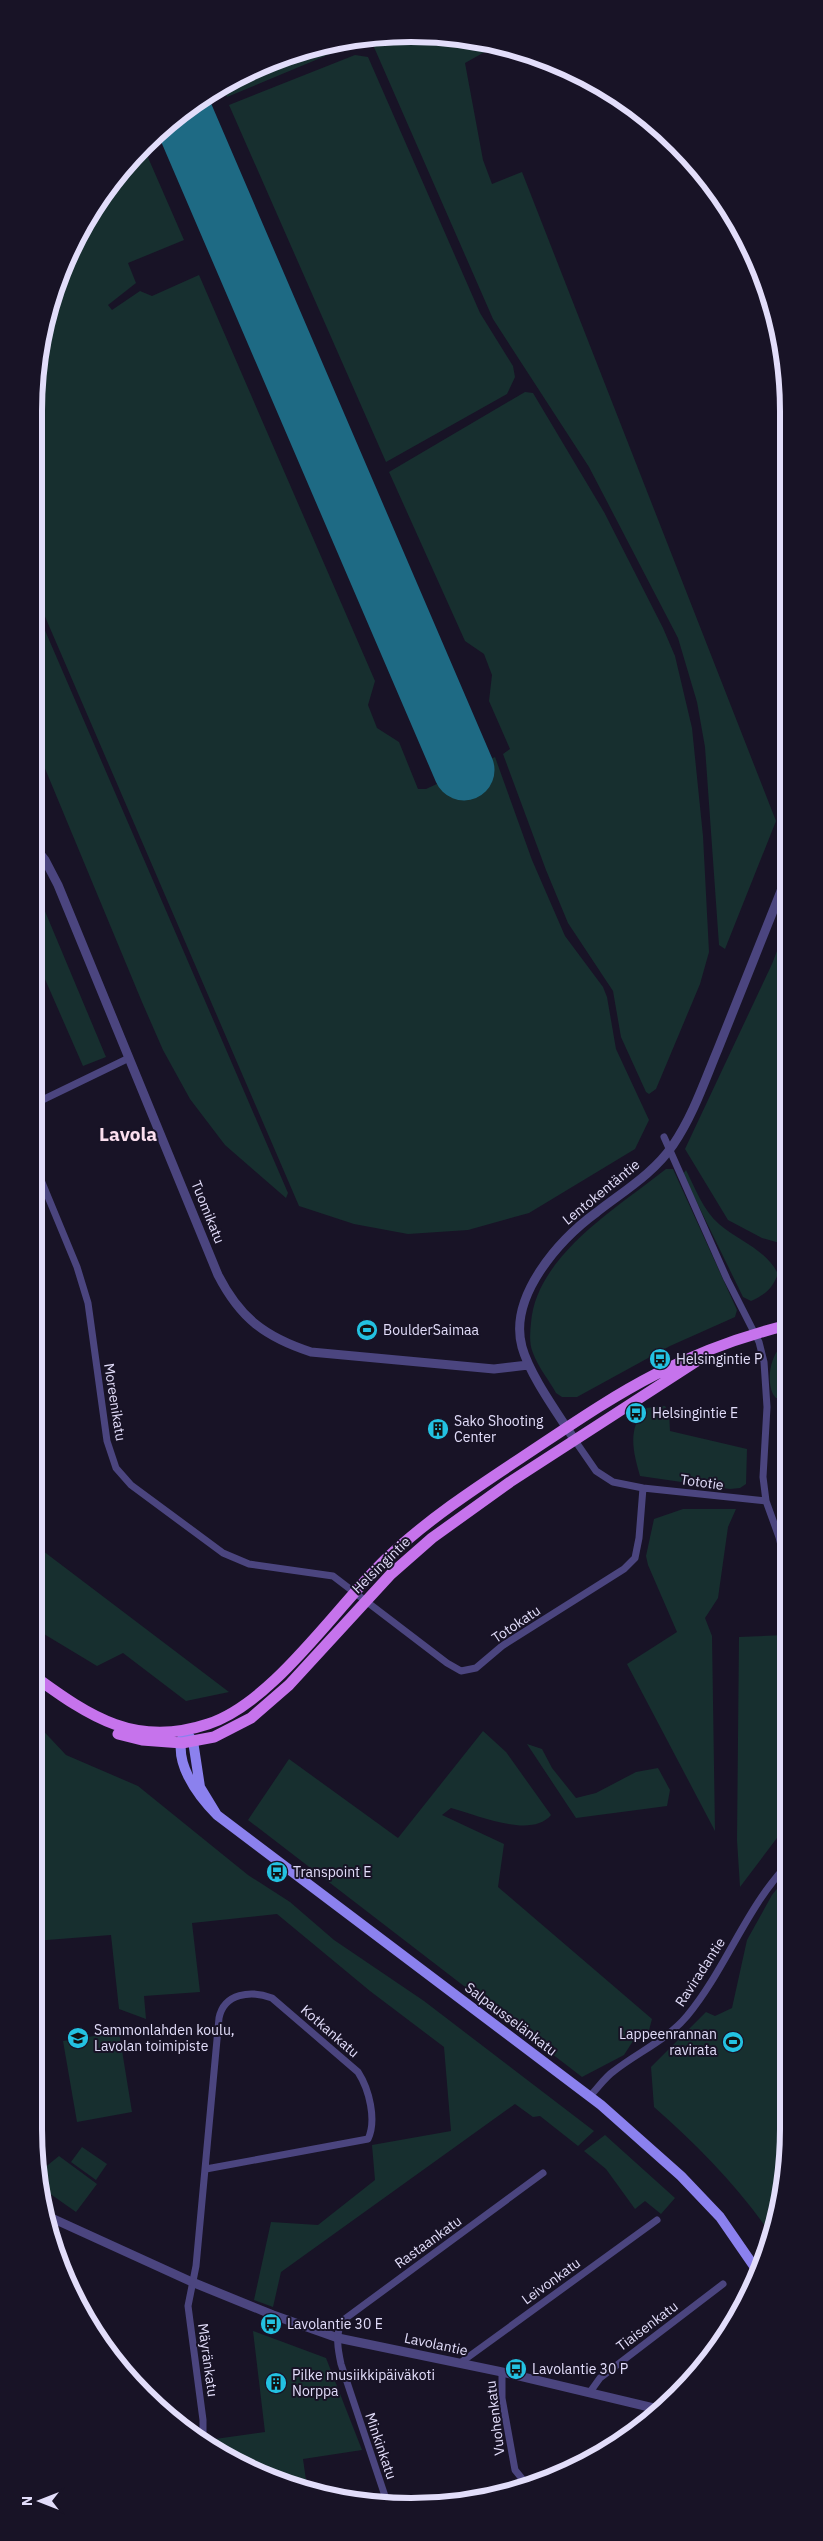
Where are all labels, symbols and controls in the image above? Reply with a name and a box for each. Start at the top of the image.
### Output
district label: Lavola [99,1122,157,1146]
street label: Lentokentäntie [559,1155,644,1229]
street label: Tuomikatu [187,1178,229,1246]
sports icon: BoulderSaimaa [355,1318,379,1342]
place label: BoulderSaimaa [383,1321,480,1339]
bus stop icon: Helsingintie P [648,1347,672,1371]
place label: Helsingintie P [676,1350,762,1368]
street label: Moreenikatu [100,1362,130,1442]
bus stop icon: Helsingintie E [624,1401,648,1425]
place label: Helsingintie E [652,1404,738,1422]
place label: Sako Shooting Center [454,1412,544,1446]
building icon: Sako Shooting Center [426,1417,450,1441]
street label: Tototie [679,1470,725,1494]
street label: Helsingintie [348,1532,414,1597]
street label: Totokatu [488,1601,544,1647]
bus stop icon: Transpoint E [265,1860,289,1884]
place label: Transpoint E [293,1863,372,1881]
street label: Raviradantie [671,1934,729,2010]
street label: Salpausselänkatu [461,1978,561,2060]
street label: Kotkankatu [297,2001,363,2061]
place label: Sammonlahden koulu, Lavolan toimipiste [94,2021,235,2055]
place label: Lappeenrannan ravirata [619,2025,718,2059]
school or university icon: Sammonlahden koulu, Lavolan toimipiste [66,2026,90,2050]
sports icon: Lappeenrannan ravirata [721,2030,745,2054]
street label: Rastaankatu [391,2212,465,2272]
street label: Leivonkatu [518,2254,584,2308]
street label: Tiaisenkatu [613,2297,681,2355]
bus stop icon: Lavolantie 30 E [259,2312,283,2336]
place label: Lavolantie 30 E [287,2315,383,2333]
street label: Mäyränkatu [194,2322,222,2398]
street label: Lavolantie [403,2329,470,2360]
bus stop icon: Lavolantie 30 P [504,2357,528,2381]
place label: Lavolantie 30 P [532,2360,628,2378]
place label: Pilke musiikkipäiväkoti Norppa [292,2366,435,2400]
building icon: Pilke musiikkipäiväkoti Norppa [264,2371,288,2395]
street label: Vuohenkatu [481,2380,509,2456]
street label: Minkinkatu [361,2410,401,2482]
north arrow [15,2476,65,2526]
text: N [18,2496,36,2506]

